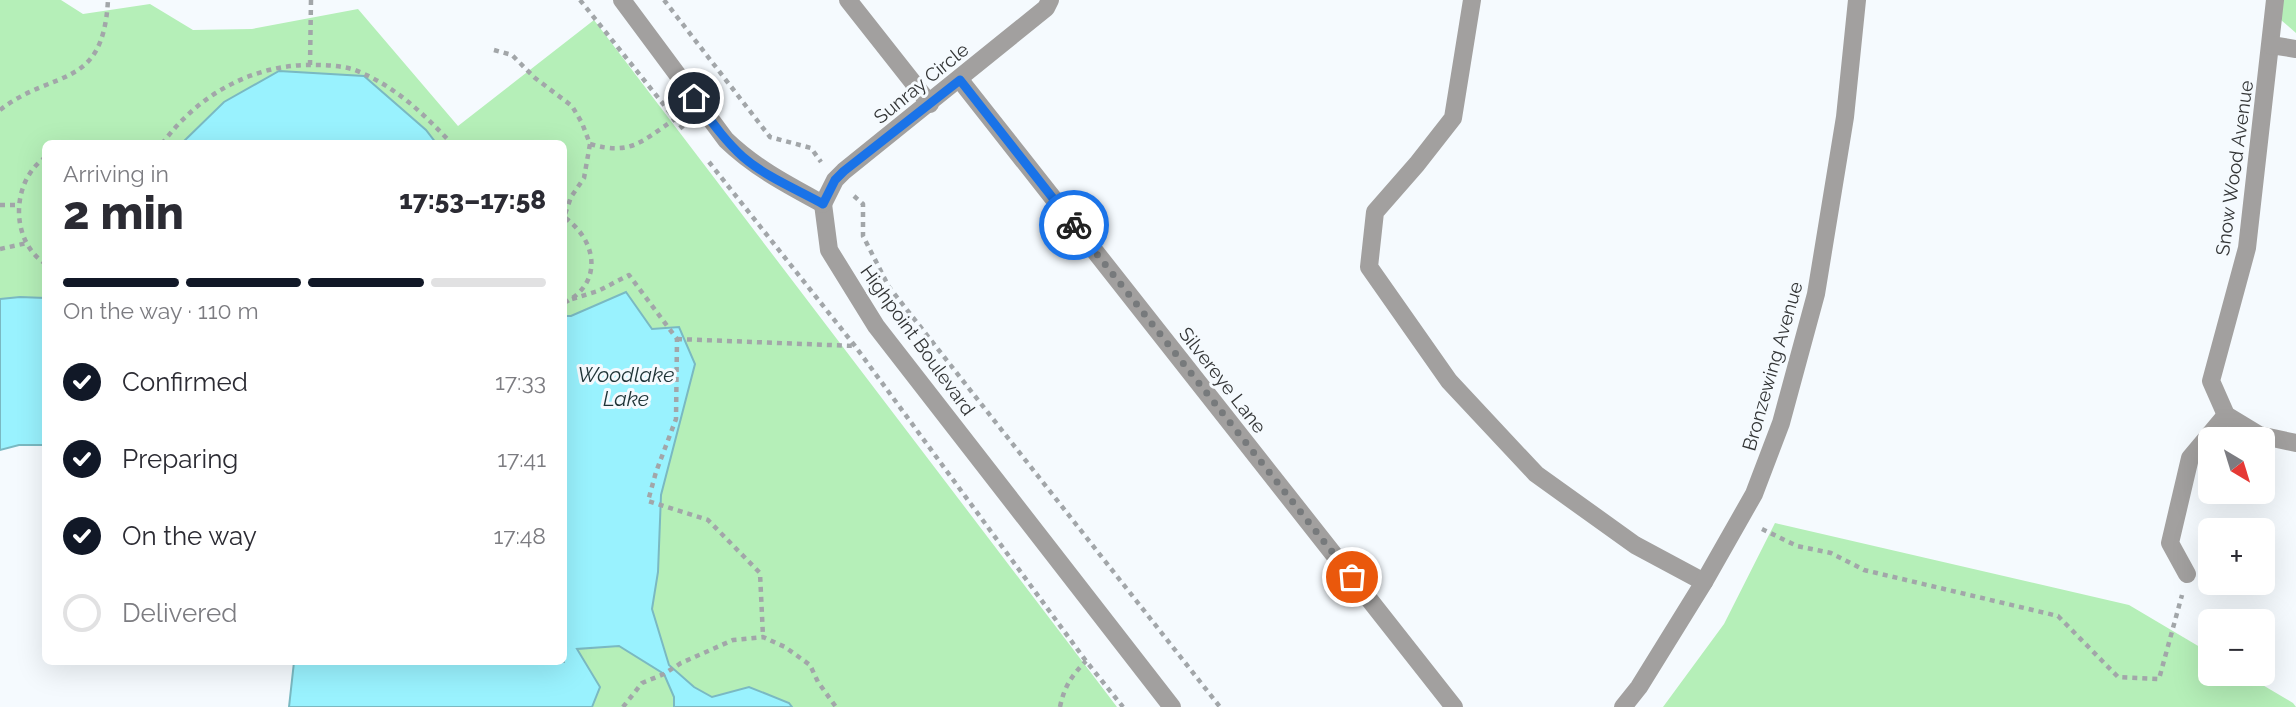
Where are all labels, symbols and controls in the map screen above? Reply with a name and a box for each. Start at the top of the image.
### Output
street label: Sunray Circle [869,38,973,128]
pin [664,68,724,128]
icon: home [675,79,713,117]
street label: Snow Wood Avenue [2211,79,2257,257]
text: Arriving in [63,160,169,187]
text: 17:53–17:58 [399,185,546,215]
text: 2 min [63,186,184,240]
courier [1039,190,1109,260]
icon: bike [1055,206,1093,244]
street label: Highpoint Boulevard [856,261,980,419]
street label: Bronzewing Avenue [1737,279,1807,453]
text: On the way · 110 m [63,297,259,324]
street label: Silvereye Lane [1175,323,1271,437]
water label: Woodlake Lake [578,362,674,411]
icon: check [63,363,101,401]
text: Confirmed [122,367,248,397]
text: 17:33 [495,368,546,395]
north arrow [2198,427,2275,504]
map controls [2198,427,2275,686]
icon: check [63,440,101,478]
text: Preparing [122,444,238,474]
text: 17:41 [497,445,546,472]
icon: check [63,517,101,555]
button: + [2198,518,2275,595]
text: On the way [122,521,257,551]
text: 17:48 [493,522,546,549]
pin [1322,547,1382,607]
icon: bag [1333,558,1371,596]
text: Delivered [122,598,237,628]
button: − [2198,609,2275,686]

